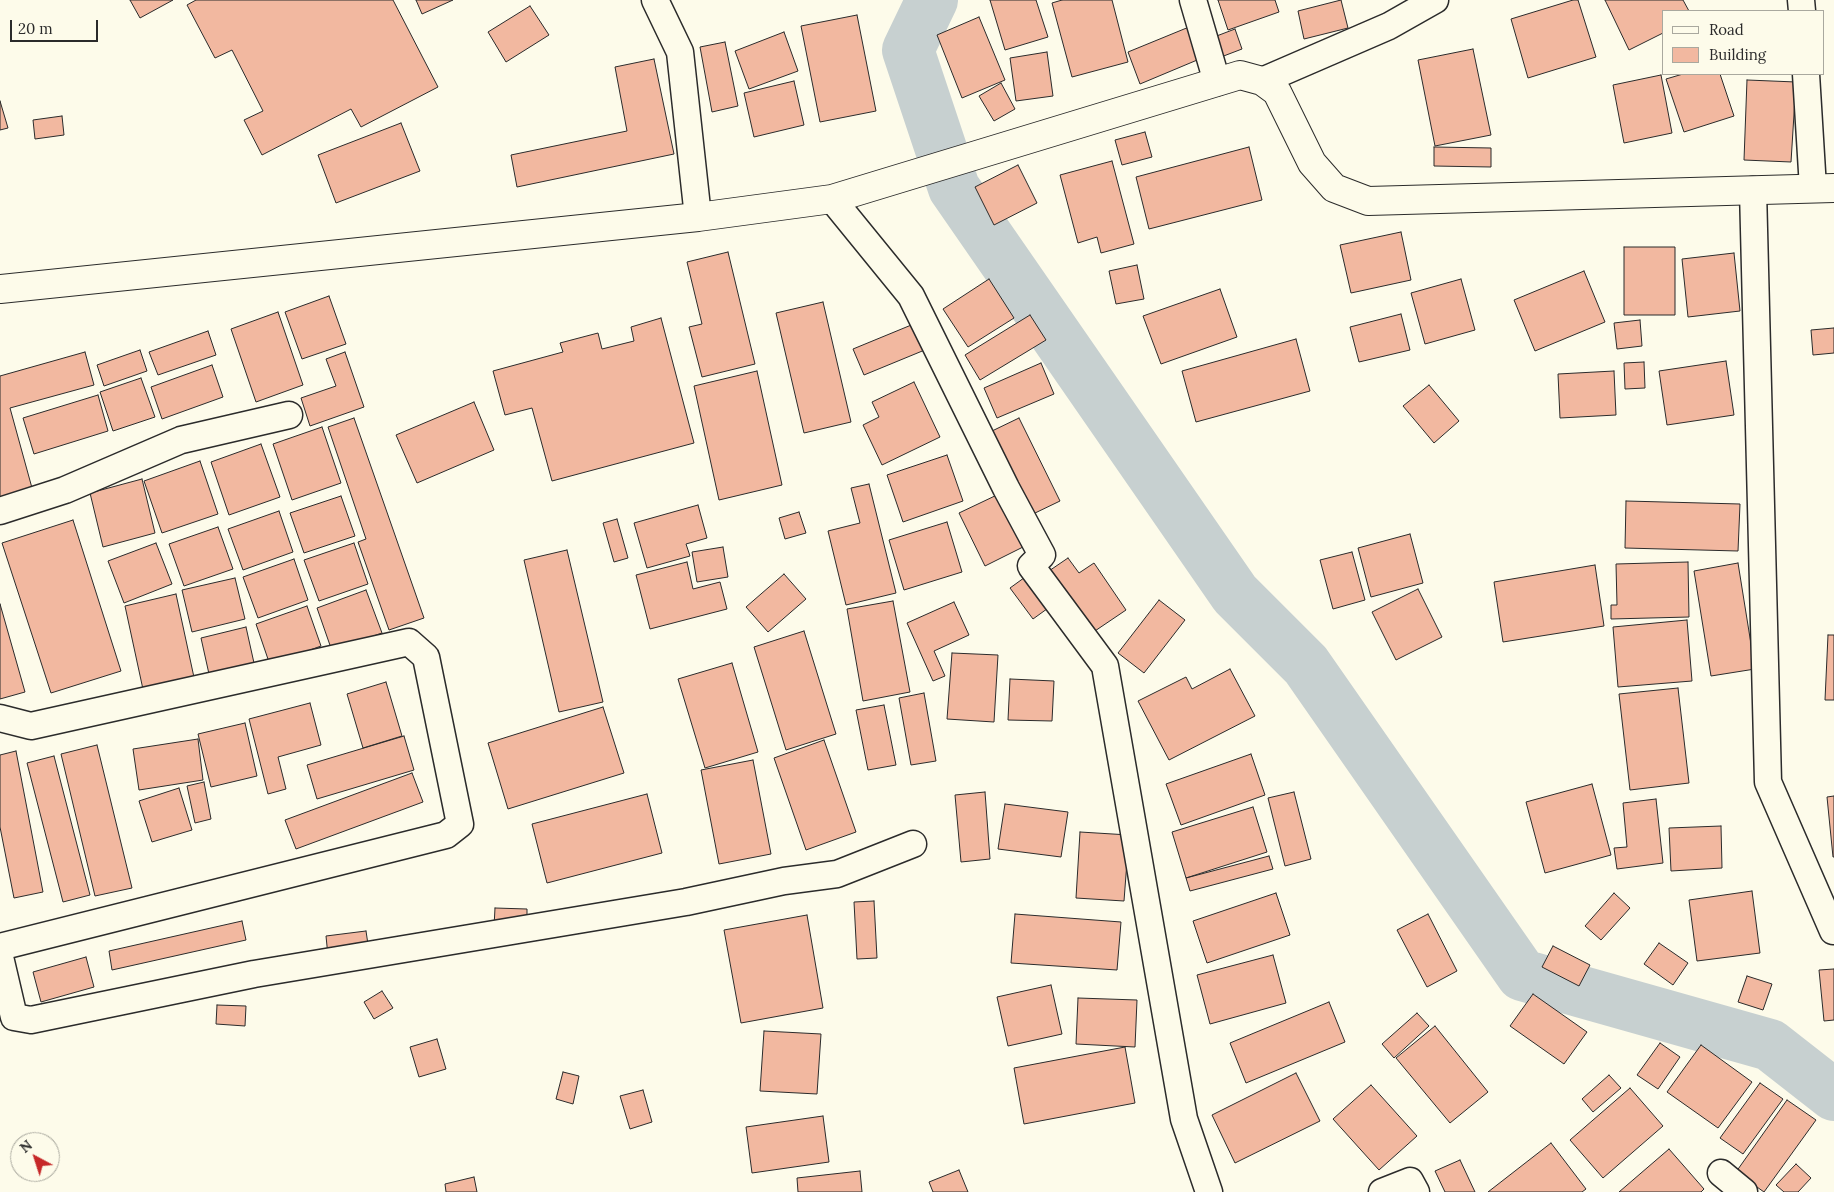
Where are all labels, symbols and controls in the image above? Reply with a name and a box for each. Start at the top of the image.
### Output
scale bar [12,10,100,42]
legend [1662,10,1824,75]
text: 20 m [18,19,53,38]
text: Road [1709,20,1744,39]
text: Building [1709,45,1766,64]
north arrow [10,1132,60,1182]
text: N [16,1136,36,1157]

